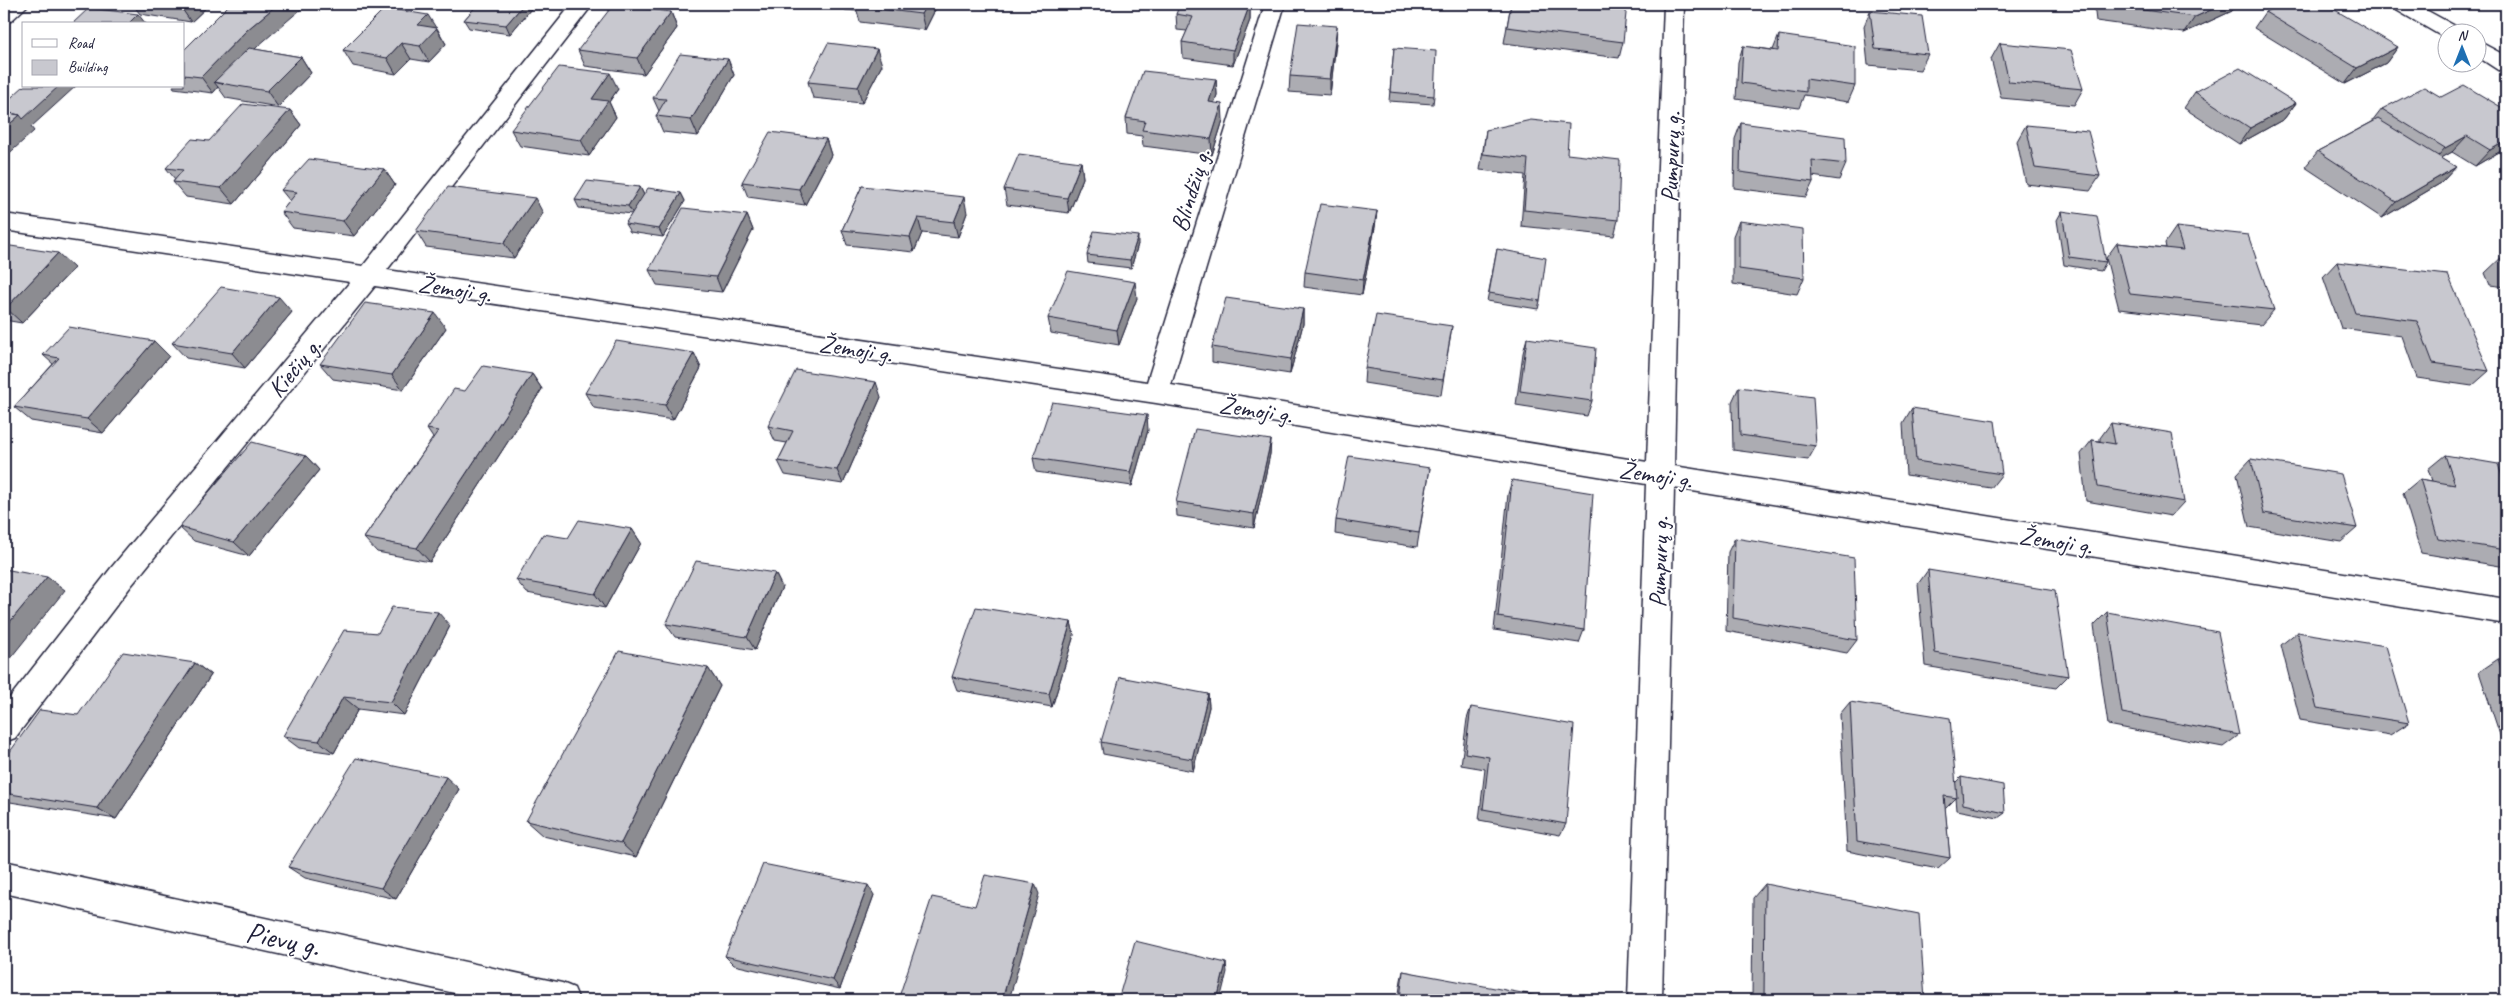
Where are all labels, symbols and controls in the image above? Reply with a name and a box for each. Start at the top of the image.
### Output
legend [22,22,185,88]
north arrow [2438,22,2488,72]
text: N [2458,27,2469,44]
text: Road [68,34,95,53]
text: Building [68,58,108,77]
street label: Pumpurų g. [1653,111,1689,203]
street label: Blindžių g. [1163,145,1219,236]
street label: Žemoji g. [416,267,494,311]
street label: Žemoji g. [817,327,895,371]
street label: Kiečių g. [261,331,329,404]
street label: Žemoji g. [1217,388,1295,432]
street label: Žemoji g. [1617,453,1695,497]
street label: Pumpurų g. [1641,516,1677,608]
street label: Žemoji g. [2017,519,2095,563]
street label: Pievų g. [243,913,323,965]

